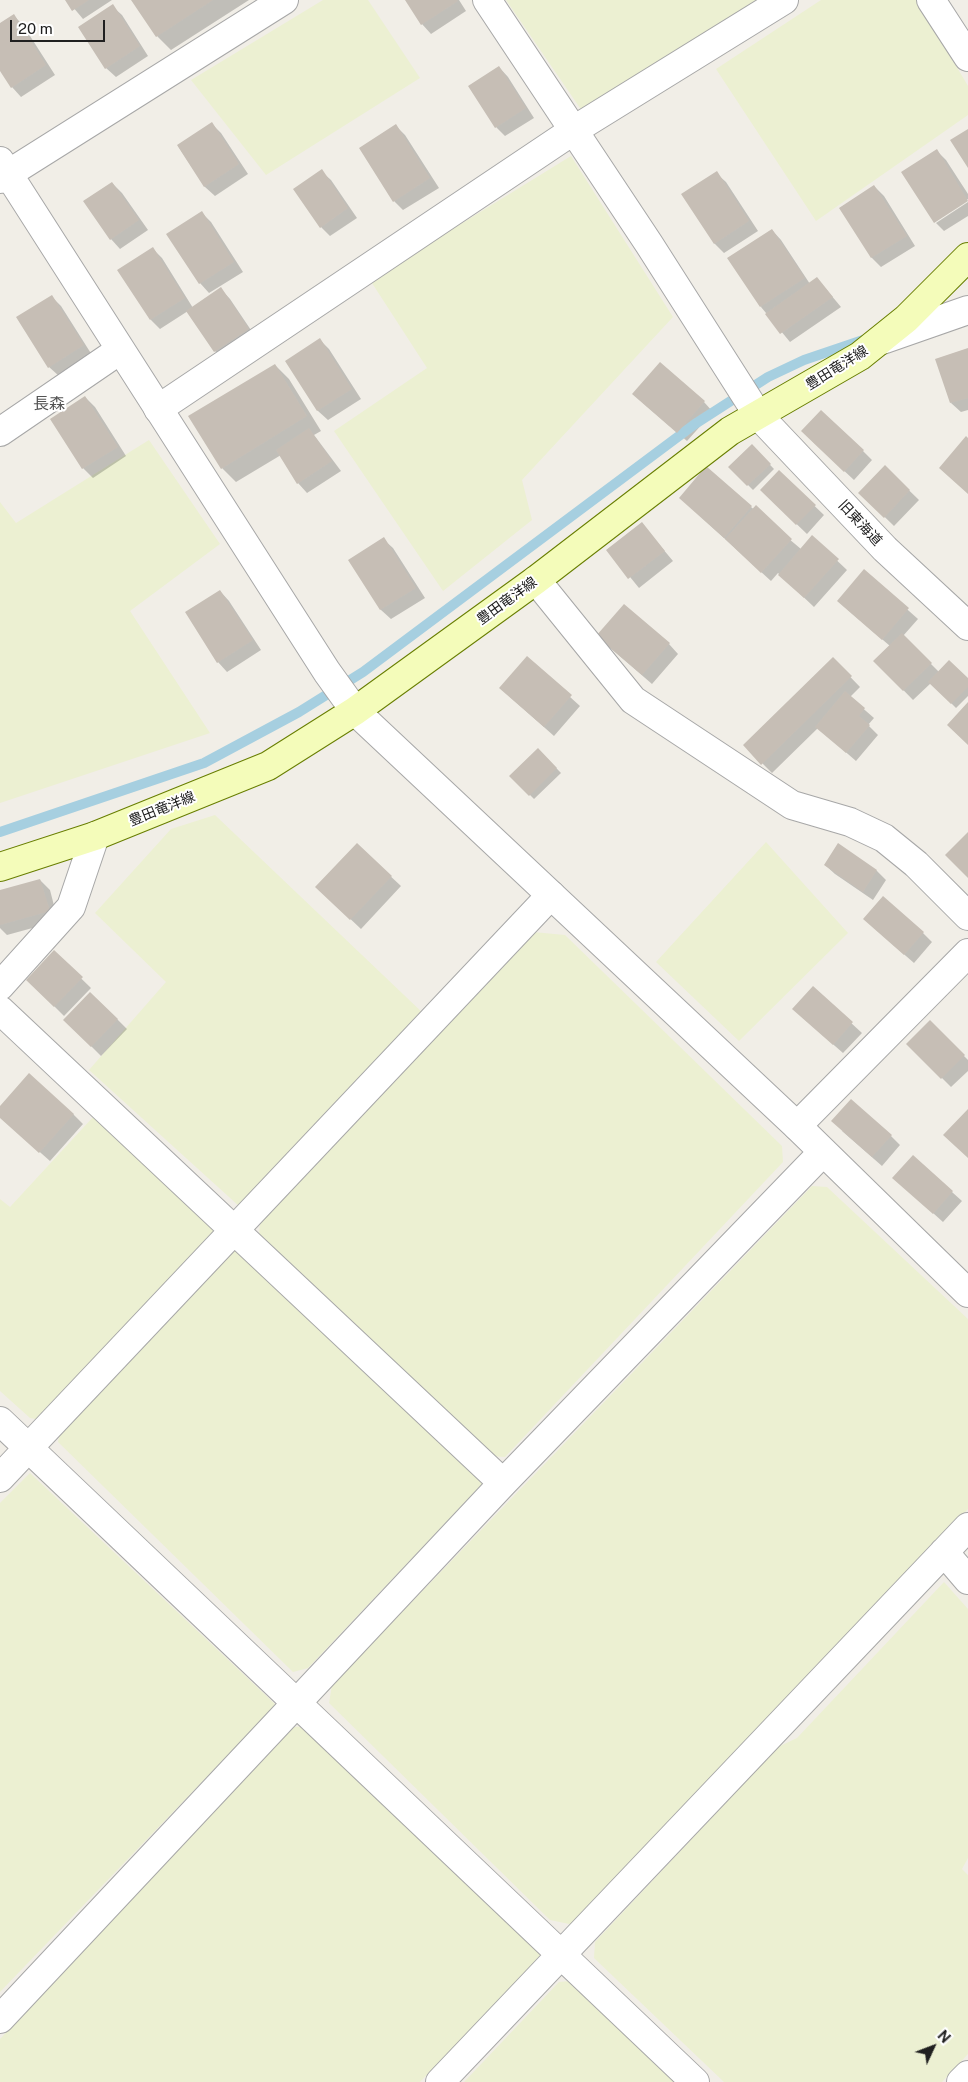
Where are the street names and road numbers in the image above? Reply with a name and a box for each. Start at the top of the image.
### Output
street label: 豊田竜洋線 [803,342,871,394]
street label: 旧東海道 [835,497,885,549]
street label: 豊田竜洋線 [474,574,540,628]
street label: 豊田竜洋線 [126,788,198,830]

